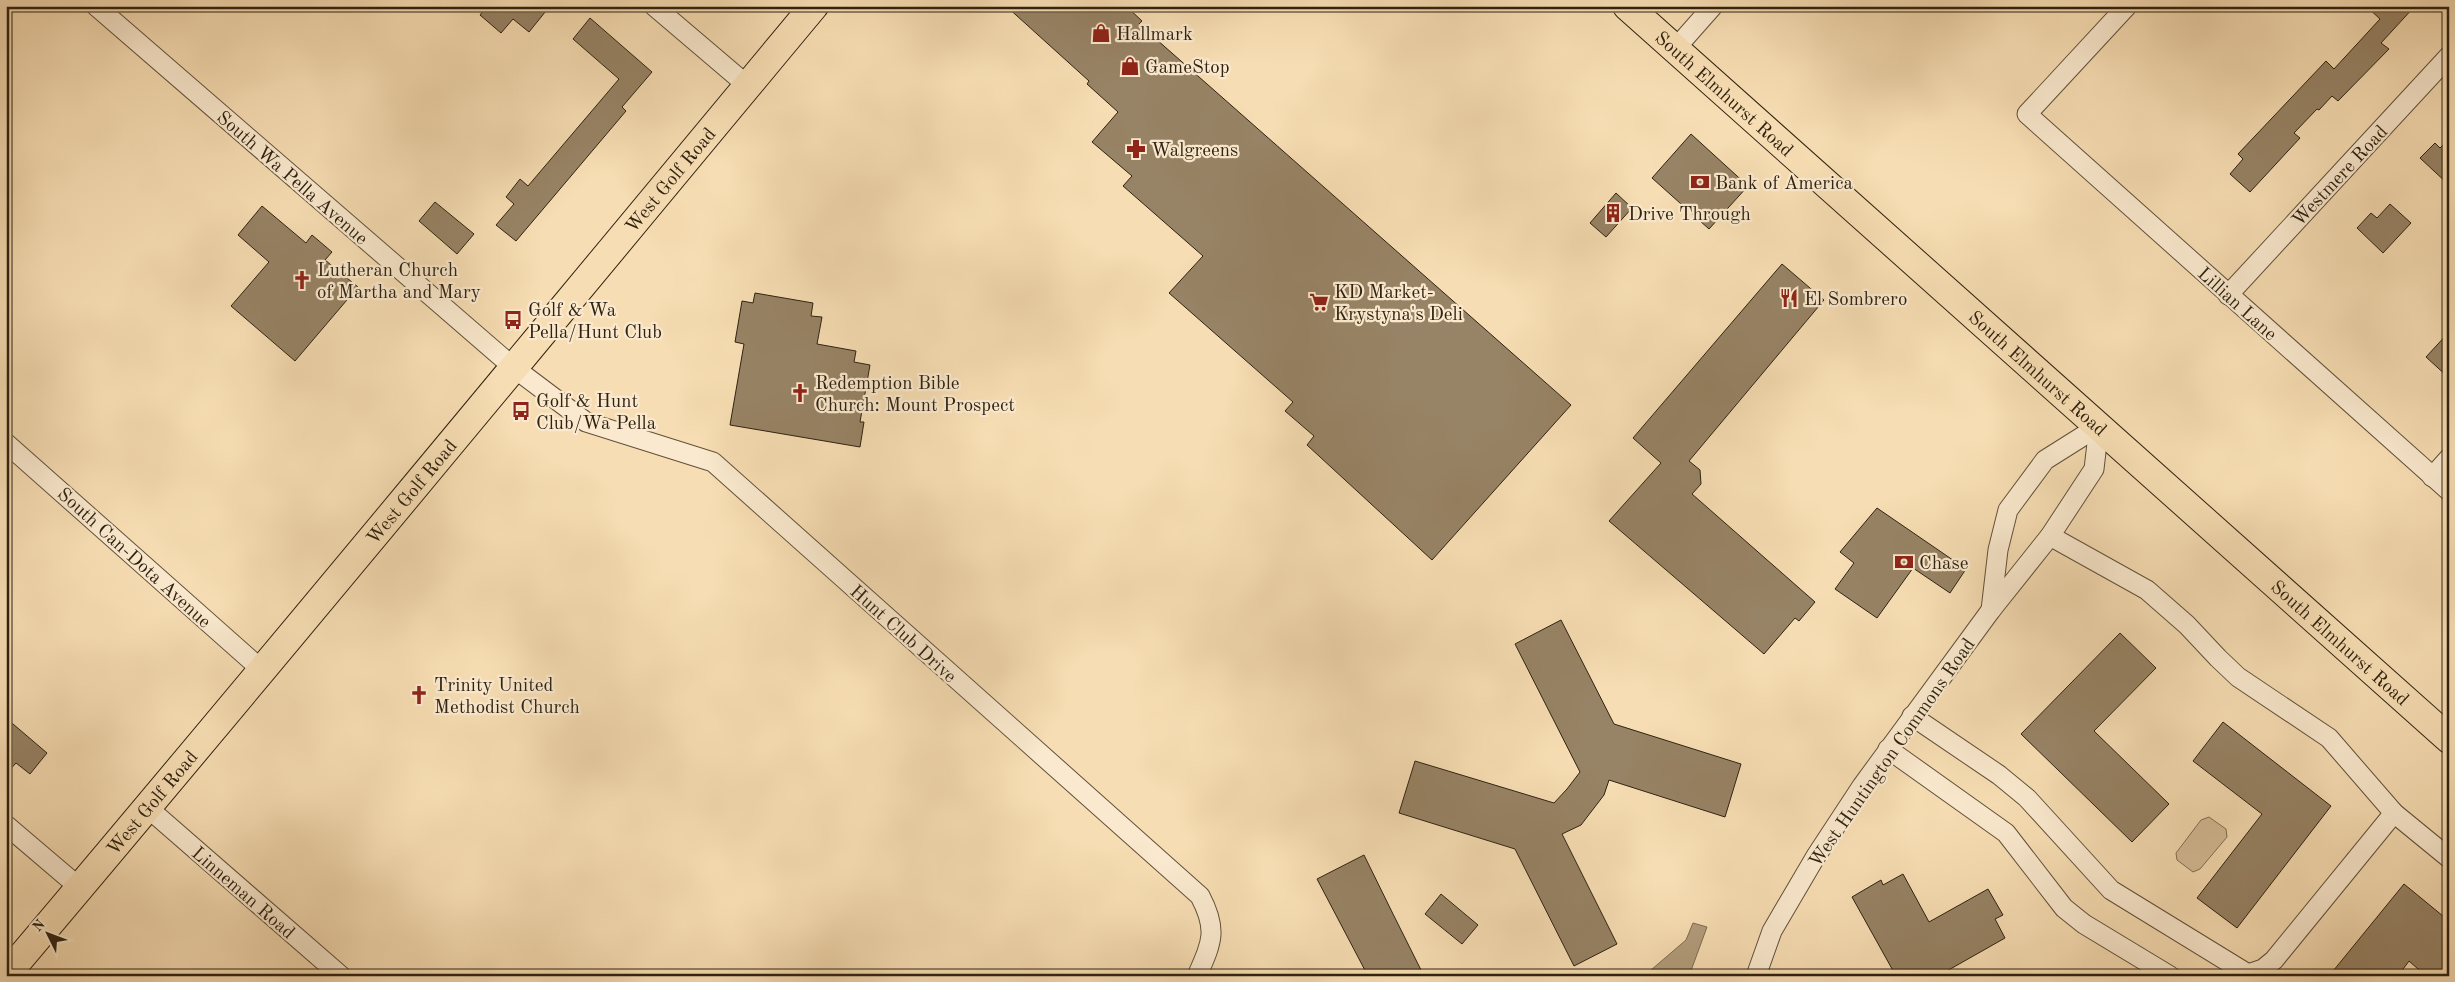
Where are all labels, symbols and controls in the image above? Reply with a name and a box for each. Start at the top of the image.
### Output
shop icon: Hallmark [1090,22,1112,44]
place label: Hallmark [1116,26,1193,45]
street label: South Elmhurst Road [1650,29,1796,161]
shop icon: GameStop [1119,55,1141,77]
place label: GameStop [1145,59,1230,78]
street label: South Wa Pella Avenue [212,108,370,249]
street label: Westmere Road [2290,123,2392,231]
street label: West Golf Road [623,125,720,237]
pharmacy icon: Walgreens [1125,138,1147,160]
place label: Walgreens [1151,142,1238,161]
bank icon: Bank of America [1689,171,1711,193]
place label: Bank of America [1715,175,1854,194]
building icon: Drive Through [1602,202,1624,224]
place label: Drive Through [1628,206,1751,225]
place label: Lutheran Church of Martha and Mary [317,262,481,303]
street label: Lillian Lane [2193,265,2280,345]
church icon: Lutheran Church of Martha and Mary [291,269,313,291]
place label: KD Market- Krystyna's Deli [1334,284,1463,325]
restaurant icon: El Sombrero [1778,287,1800,309]
supermarket icon: KD Market- Krystyna's Deli [1308,291,1330,313]
place label: El Sombrero [1804,291,1907,310]
place label: Golf & Wa Pella/Hunt Club [528,302,662,343]
street label: South Elmhurst Road [1964,308,2109,441]
bus stop icon: Golf & Wa Pella/Hunt Club [502,309,524,331]
place label: Redemption Bible Church: Mount Prospect [815,375,1015,416]
church icon: Redemption Bible Church: Mount Prospect [789,382,811,404]
place label: Golf & Hunt Club/Wa Pella [536,393,657,434]
bus stop icon: Golf & Hunt Club/Wa Pella [510,400,532,422]
street label: West Golf Road [364,437,462,549]
street label: South Can-Dota Avenue [53,485,214,633]
bank icon: Chase [1893,551,1915,573]
place label: Chase [1919,555,1968,574]
street label: South Elmhurst Road [2266,578,2412,710]
street label: Hunt Club Drive [845,582,959,687]
street label: West Huntington Commons Road [1806,635,1980,871]
place label: Trinity United Methodist Church [434,677,580,718]
church icon: Trinity United Methodist Church [408,684,430,706]
street label: West Golf Road [105,748,203,860]
street label: Linneman Road [187,844,298,944]
north arrow [22,910,72,960]
text: N [30,917,48,935]

